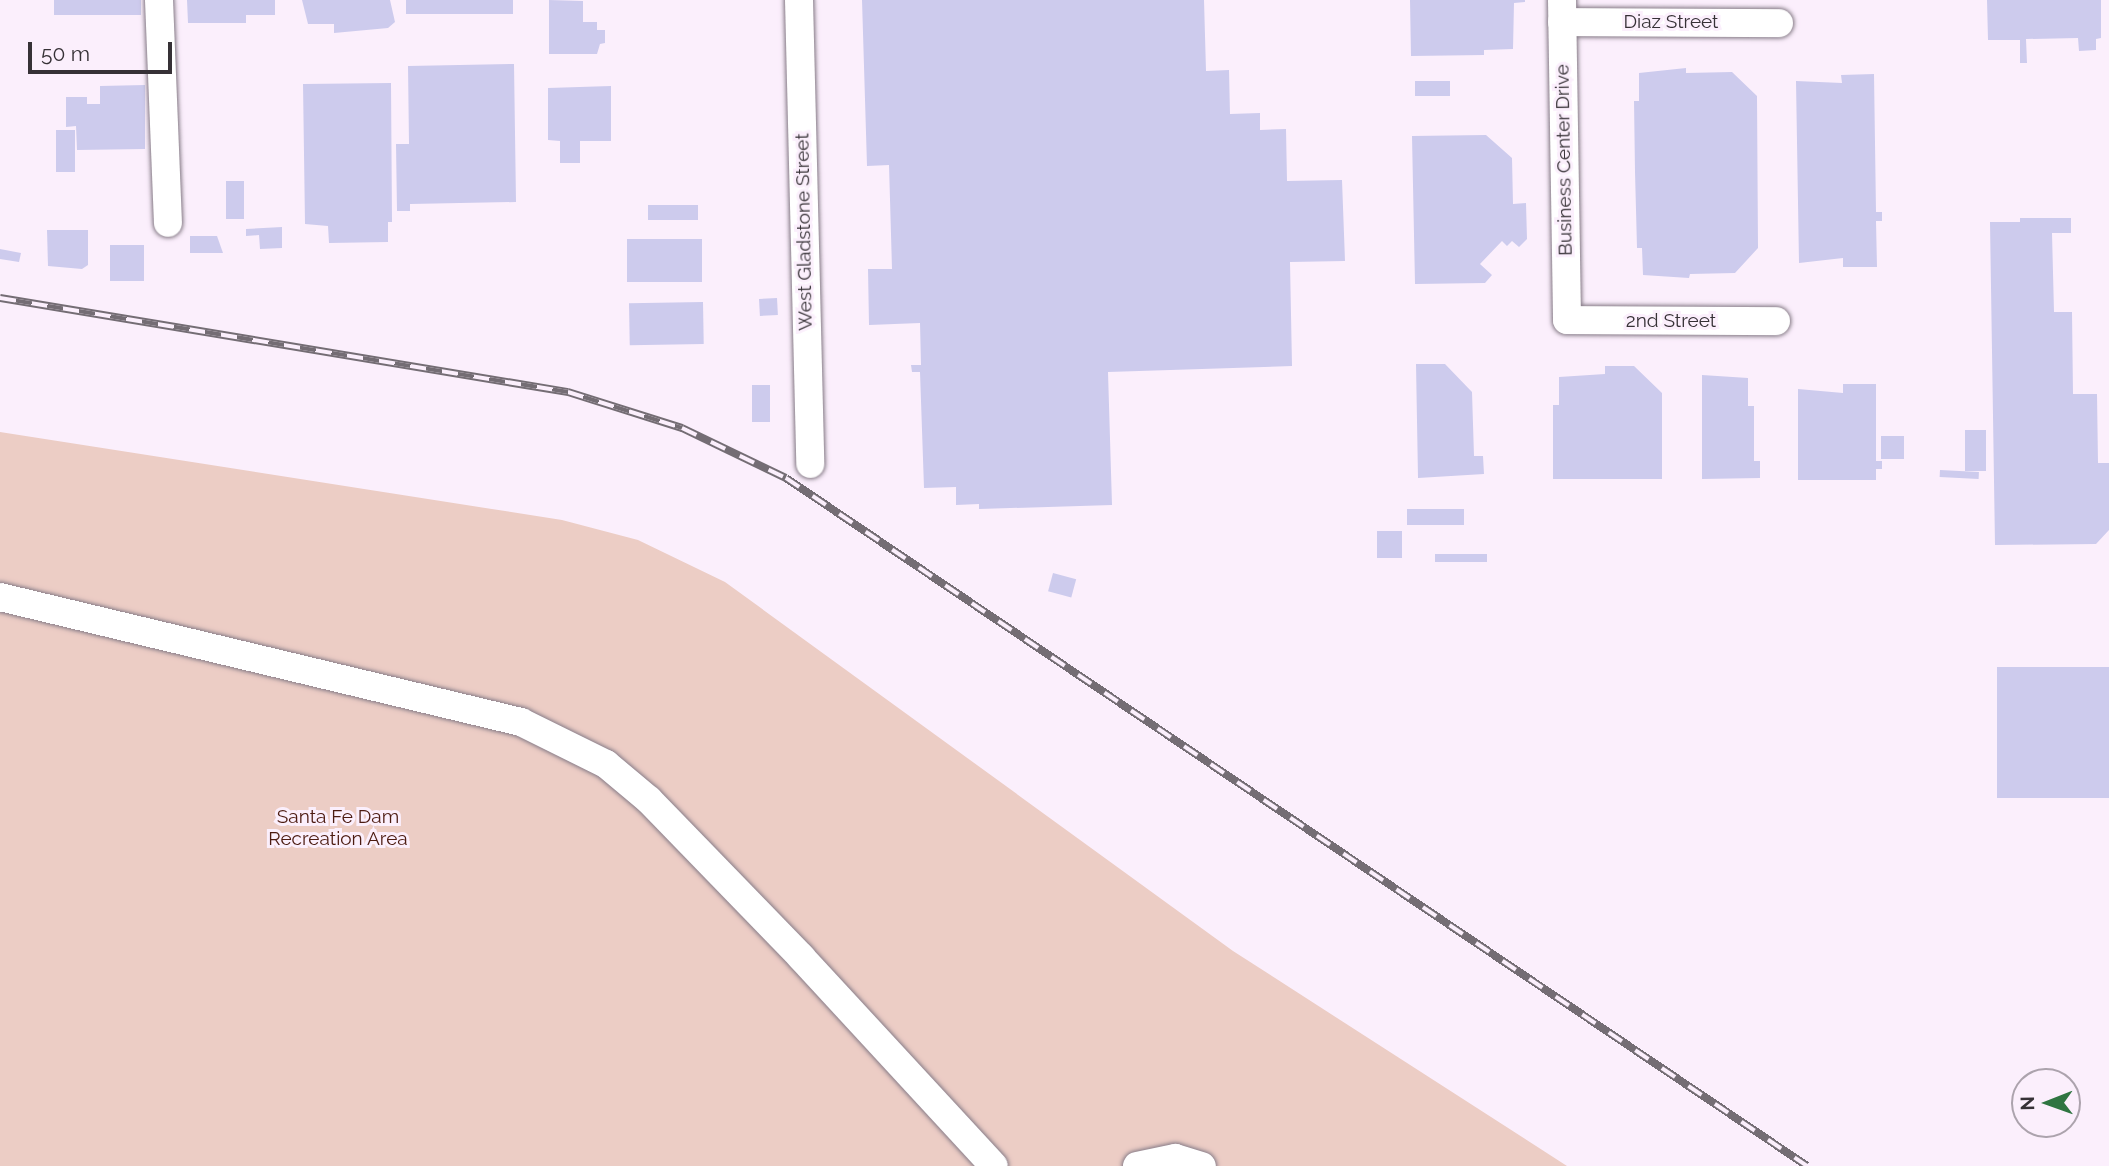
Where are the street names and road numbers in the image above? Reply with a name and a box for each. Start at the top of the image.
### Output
street label: Diaz Street [1624,11,1718,33]
street label: Business Center Drive [1551,64,1577,256]
street label: West Gladstone Street [791,133,817,331]
street label: 2nd Street [1626,310,1716,332]

